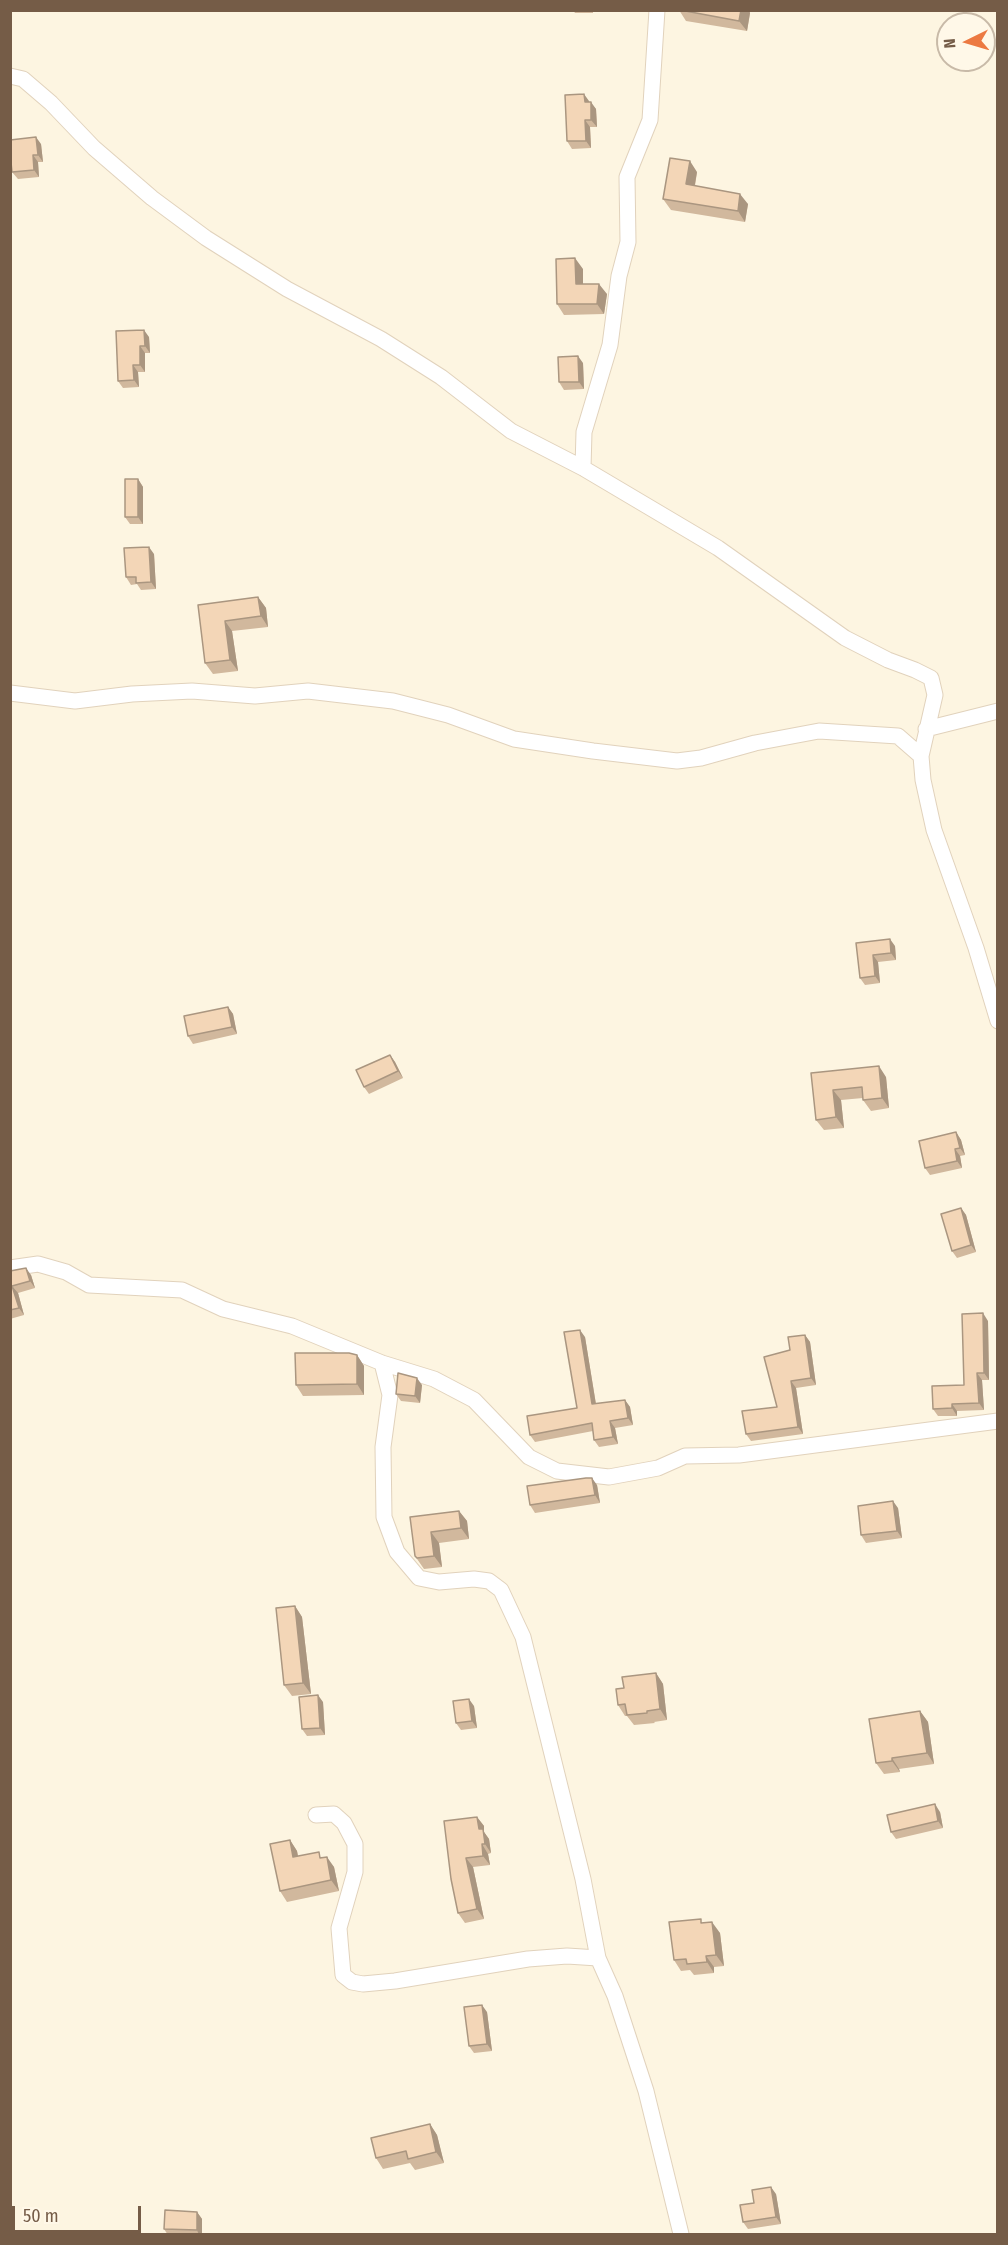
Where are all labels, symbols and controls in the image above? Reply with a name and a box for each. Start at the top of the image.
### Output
north arrow [936,12,996,72]
text: N [940,38,959,49]
scale bar [15,2194,144,2232]
text: 50 m [23,2205,59,2227]

